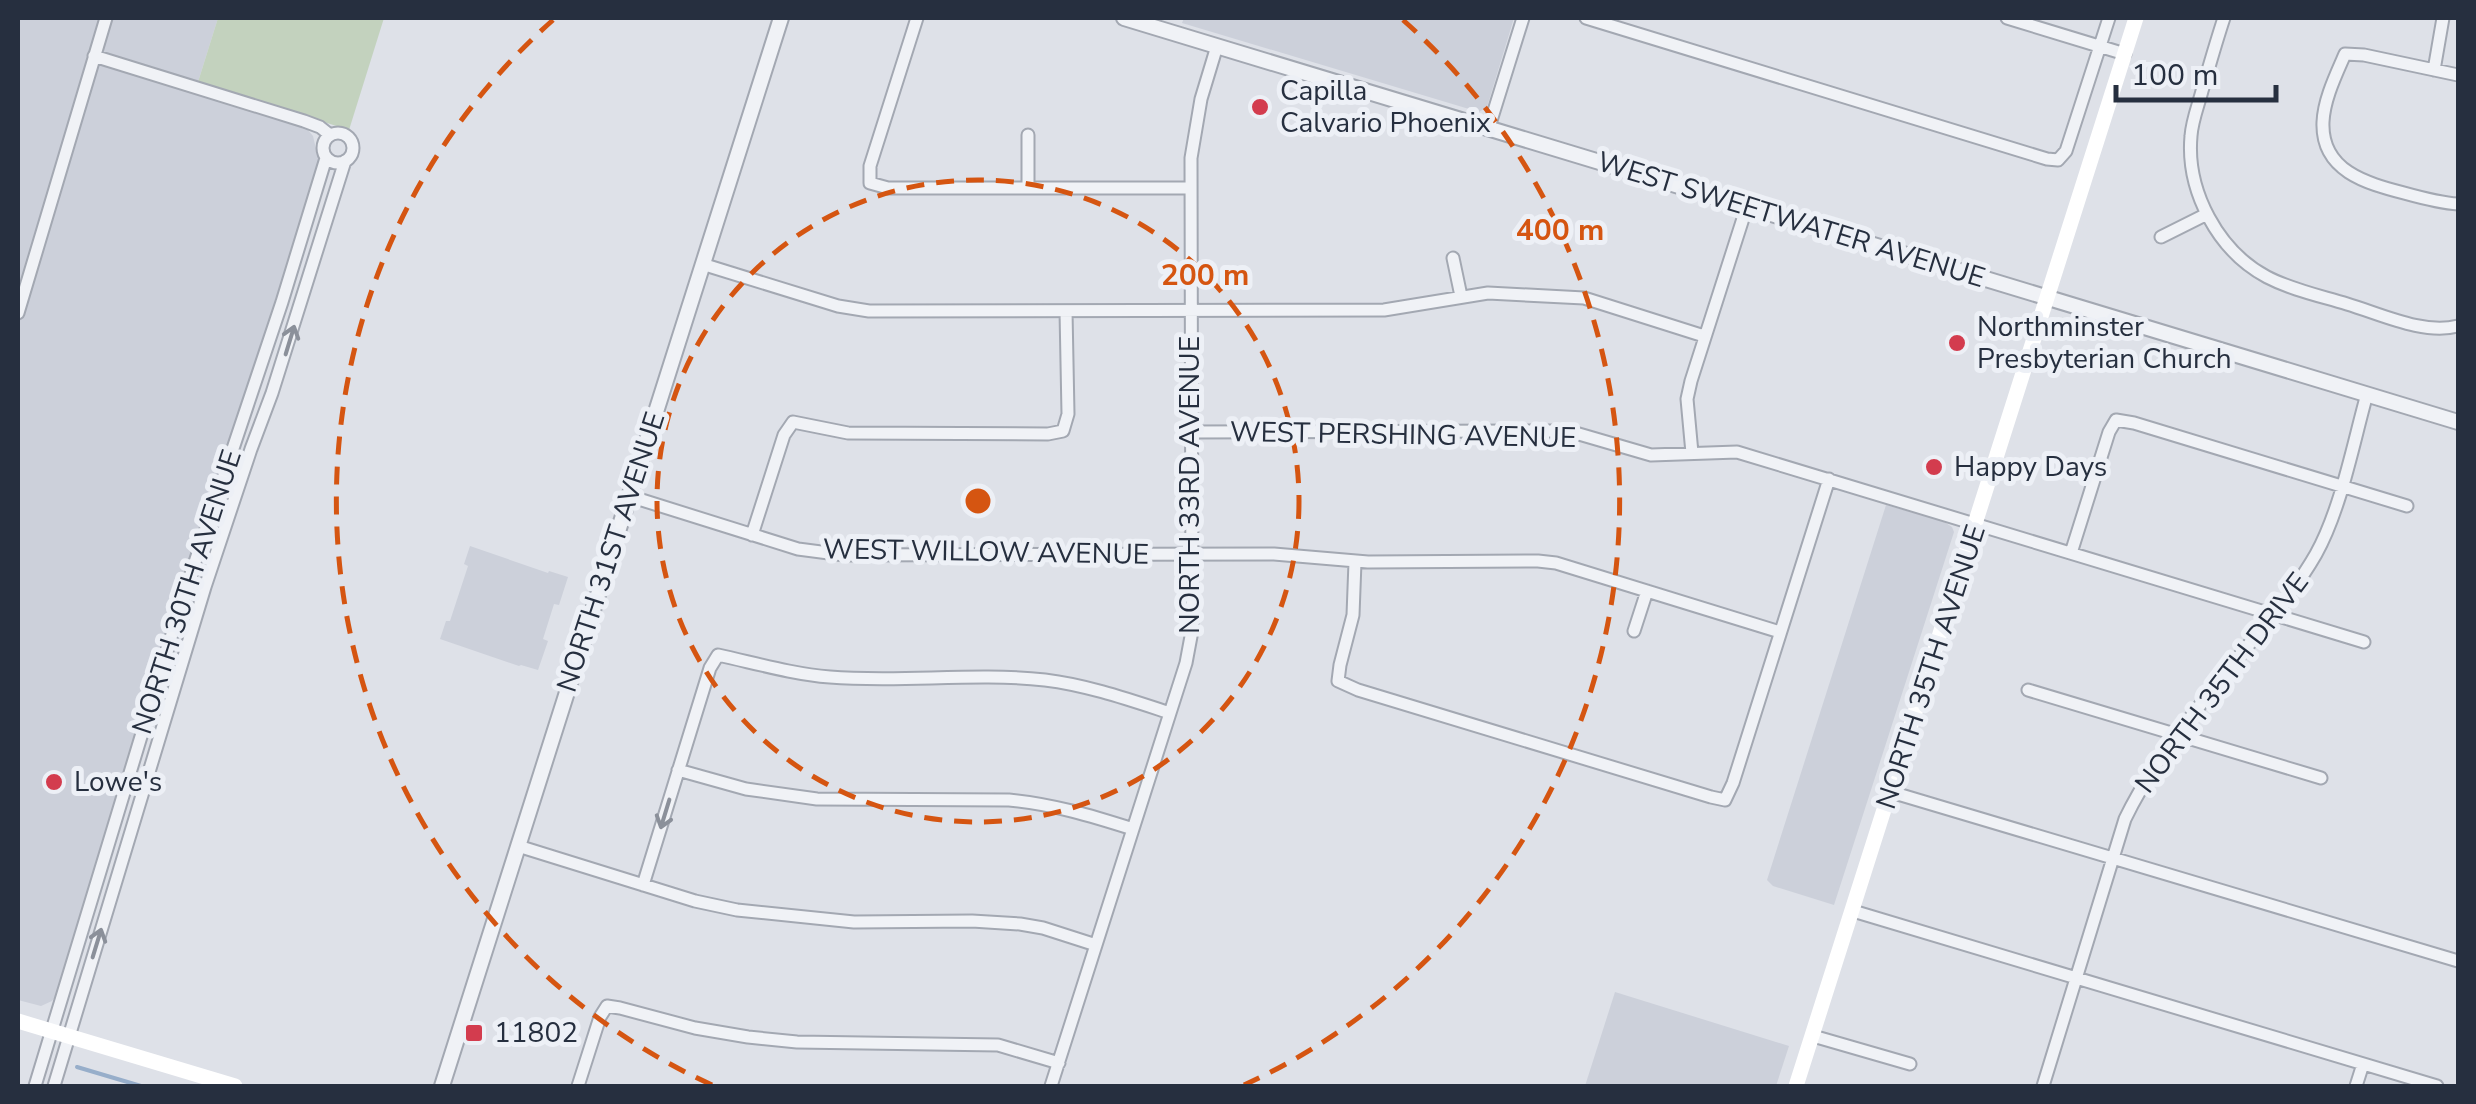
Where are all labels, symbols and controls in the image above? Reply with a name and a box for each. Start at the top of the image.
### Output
scale bar [2116,40,2276,102]
text: 100 m [2131,55,2218,96]
place label: Capilla Calvario Phoenix [1280,72,1491,142]
marker: Capilla Calvario Phoenix [1249,96,1271,118]
street label: WEST SWEETWATER AVENUE [1592,143,1990,297]
text: 400 m [1516,210,1604,251]
text: 200 m [1161,255,1249,296]
place label: Northminster Presbyterian Church [1977,308,2232,378]
one-way arrow [282,324,300,356]
marker: Northminster Presbyterian Church [1946,332,1968,354]
street label: NORTH 33RD AVENUE [1171,336,1209,634]
street label: NORTH 31ST AVENUE [548,407,674,697]
street label: WEST PERSHING AVENUE [1230,413,1576,457]
street label: NORTH 30TH AVENUE [123,445,251,739]
place label: Happy Days [1954,448,2107,486]
marker: Happy Days [1923,456,1945,478]
centre of rings [960,483,996,519]
street label: NORTH 35TH AVENUE [1867,520,1995,814]
street label: WEST WILLOW AVENUE [823,530,1149,574]
street label: NORTH 35TH DRIVE [2126,565,2318,801]
place label: Lowe's [74,763,162,801]
marker: Lowe's [43,771,65,793]
one-way arrow [655,797,673,829]
one-way arrow [90,928,108,960]
place label: 11802 [494,1014,578,1052]
marker: 11802 [463,1022,485,1044]

